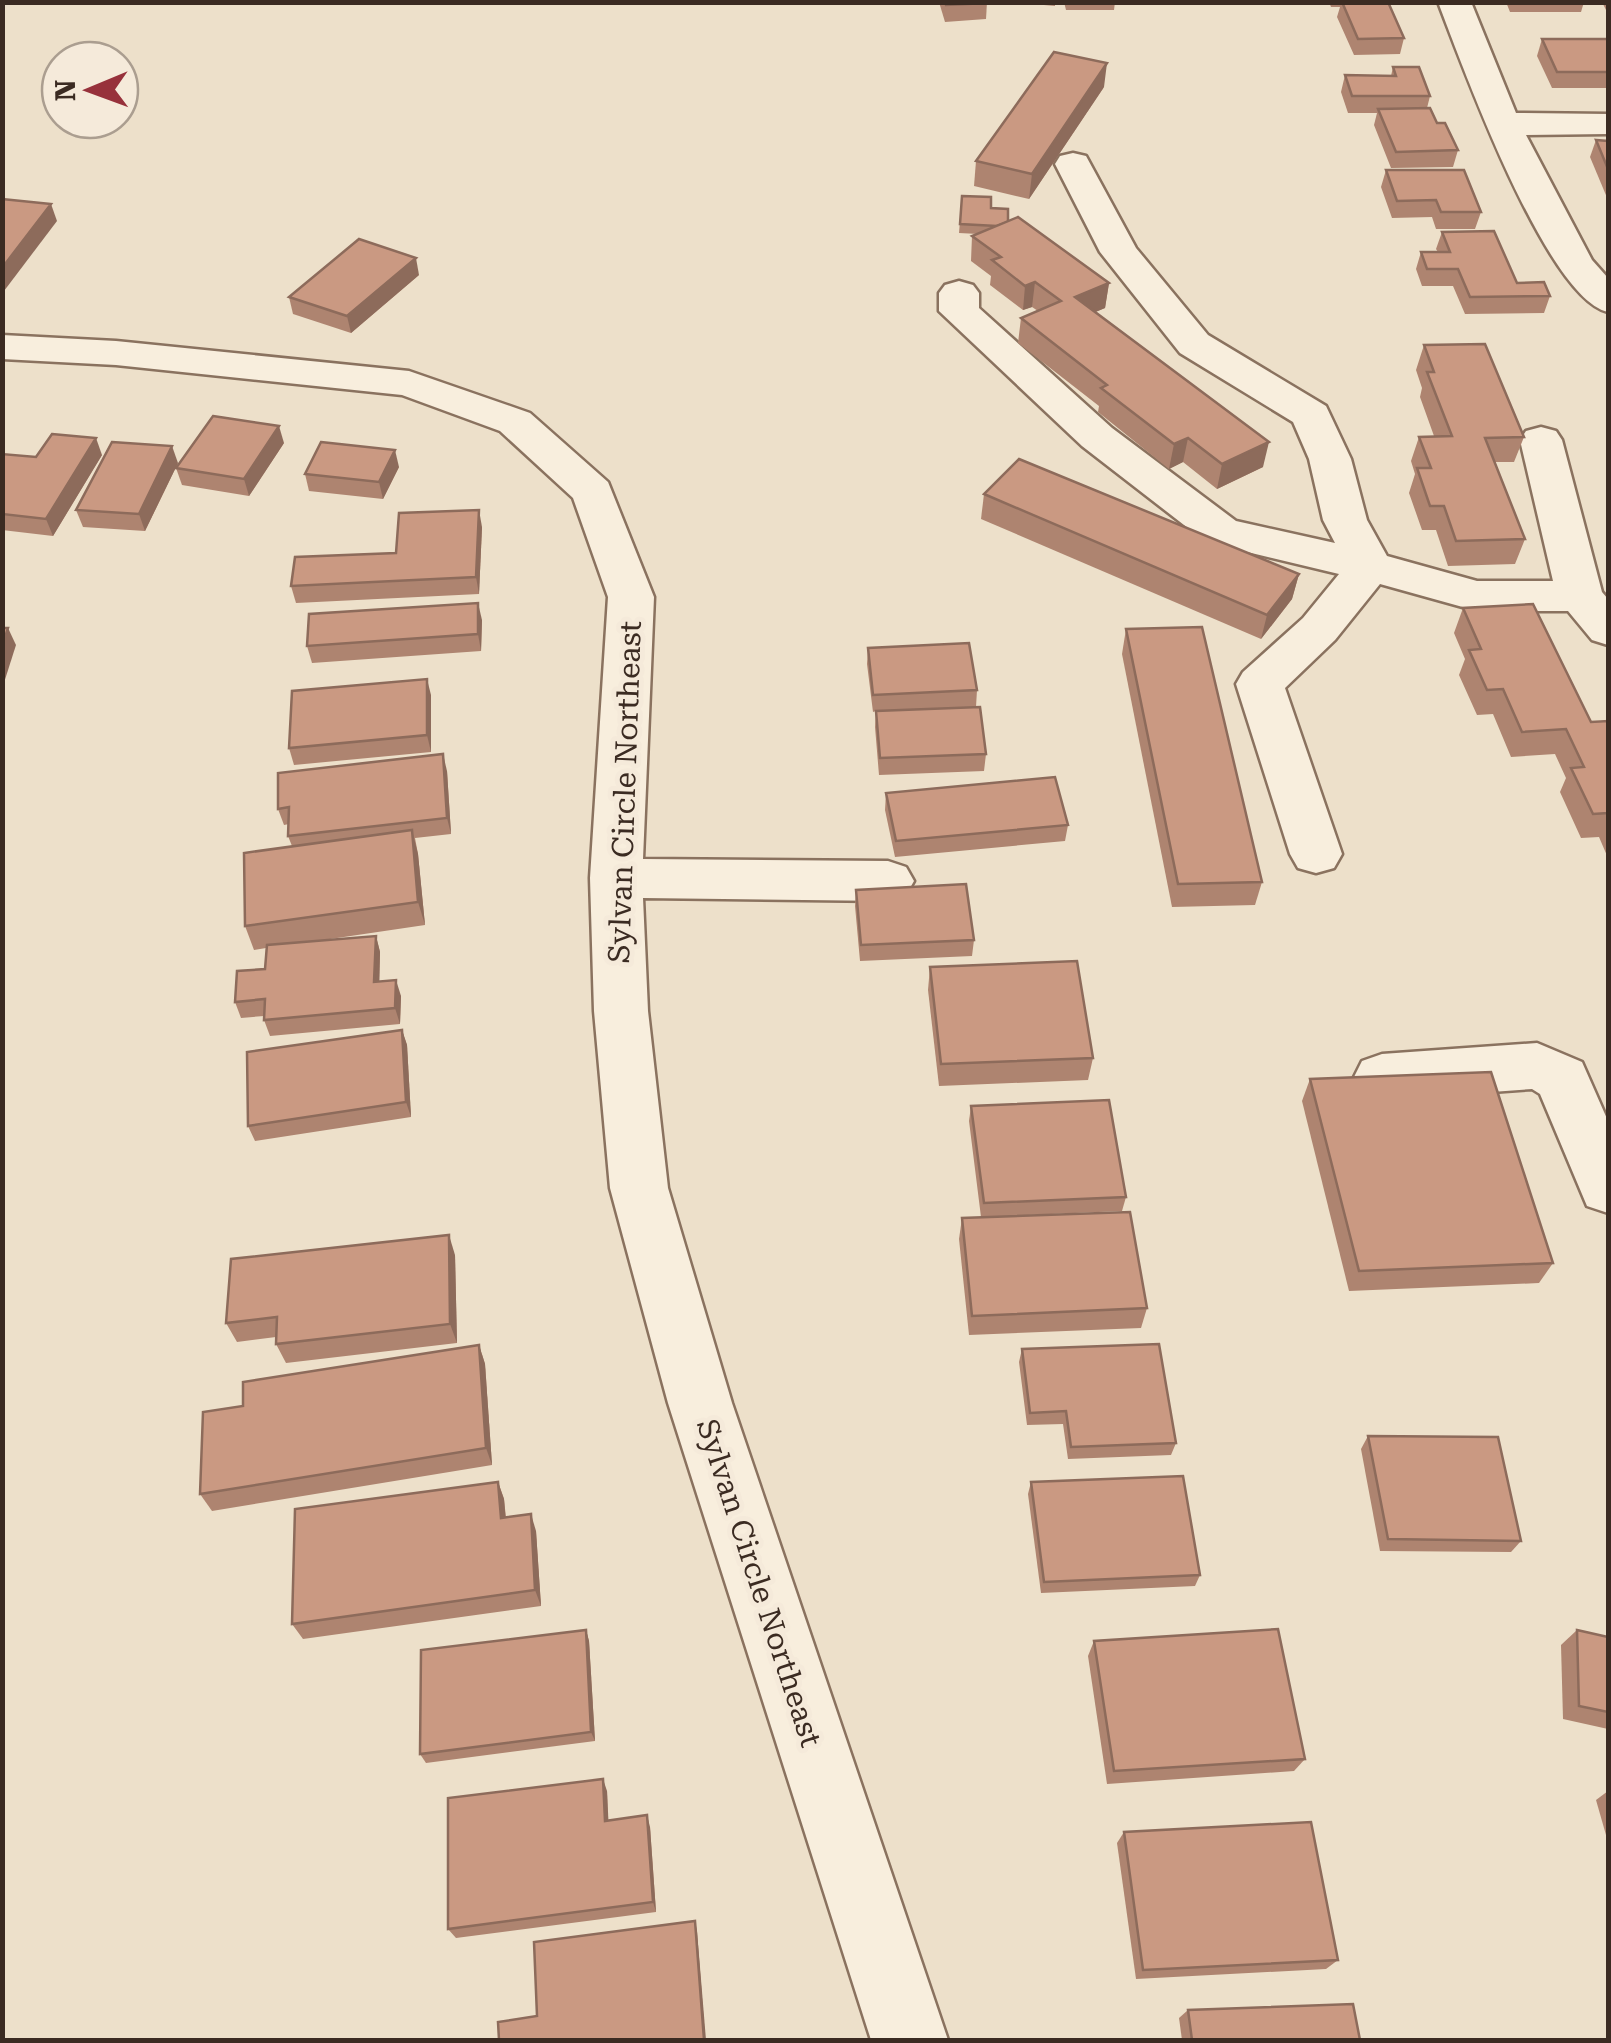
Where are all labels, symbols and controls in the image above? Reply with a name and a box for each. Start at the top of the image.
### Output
north arrow [40,40,140,140]
text: N [49,79,82,101]
street label: Sylvan Circle Northeast [601,620,648,964]
street label: Sylvan Circle Northeast [690,1415,829,1751]

